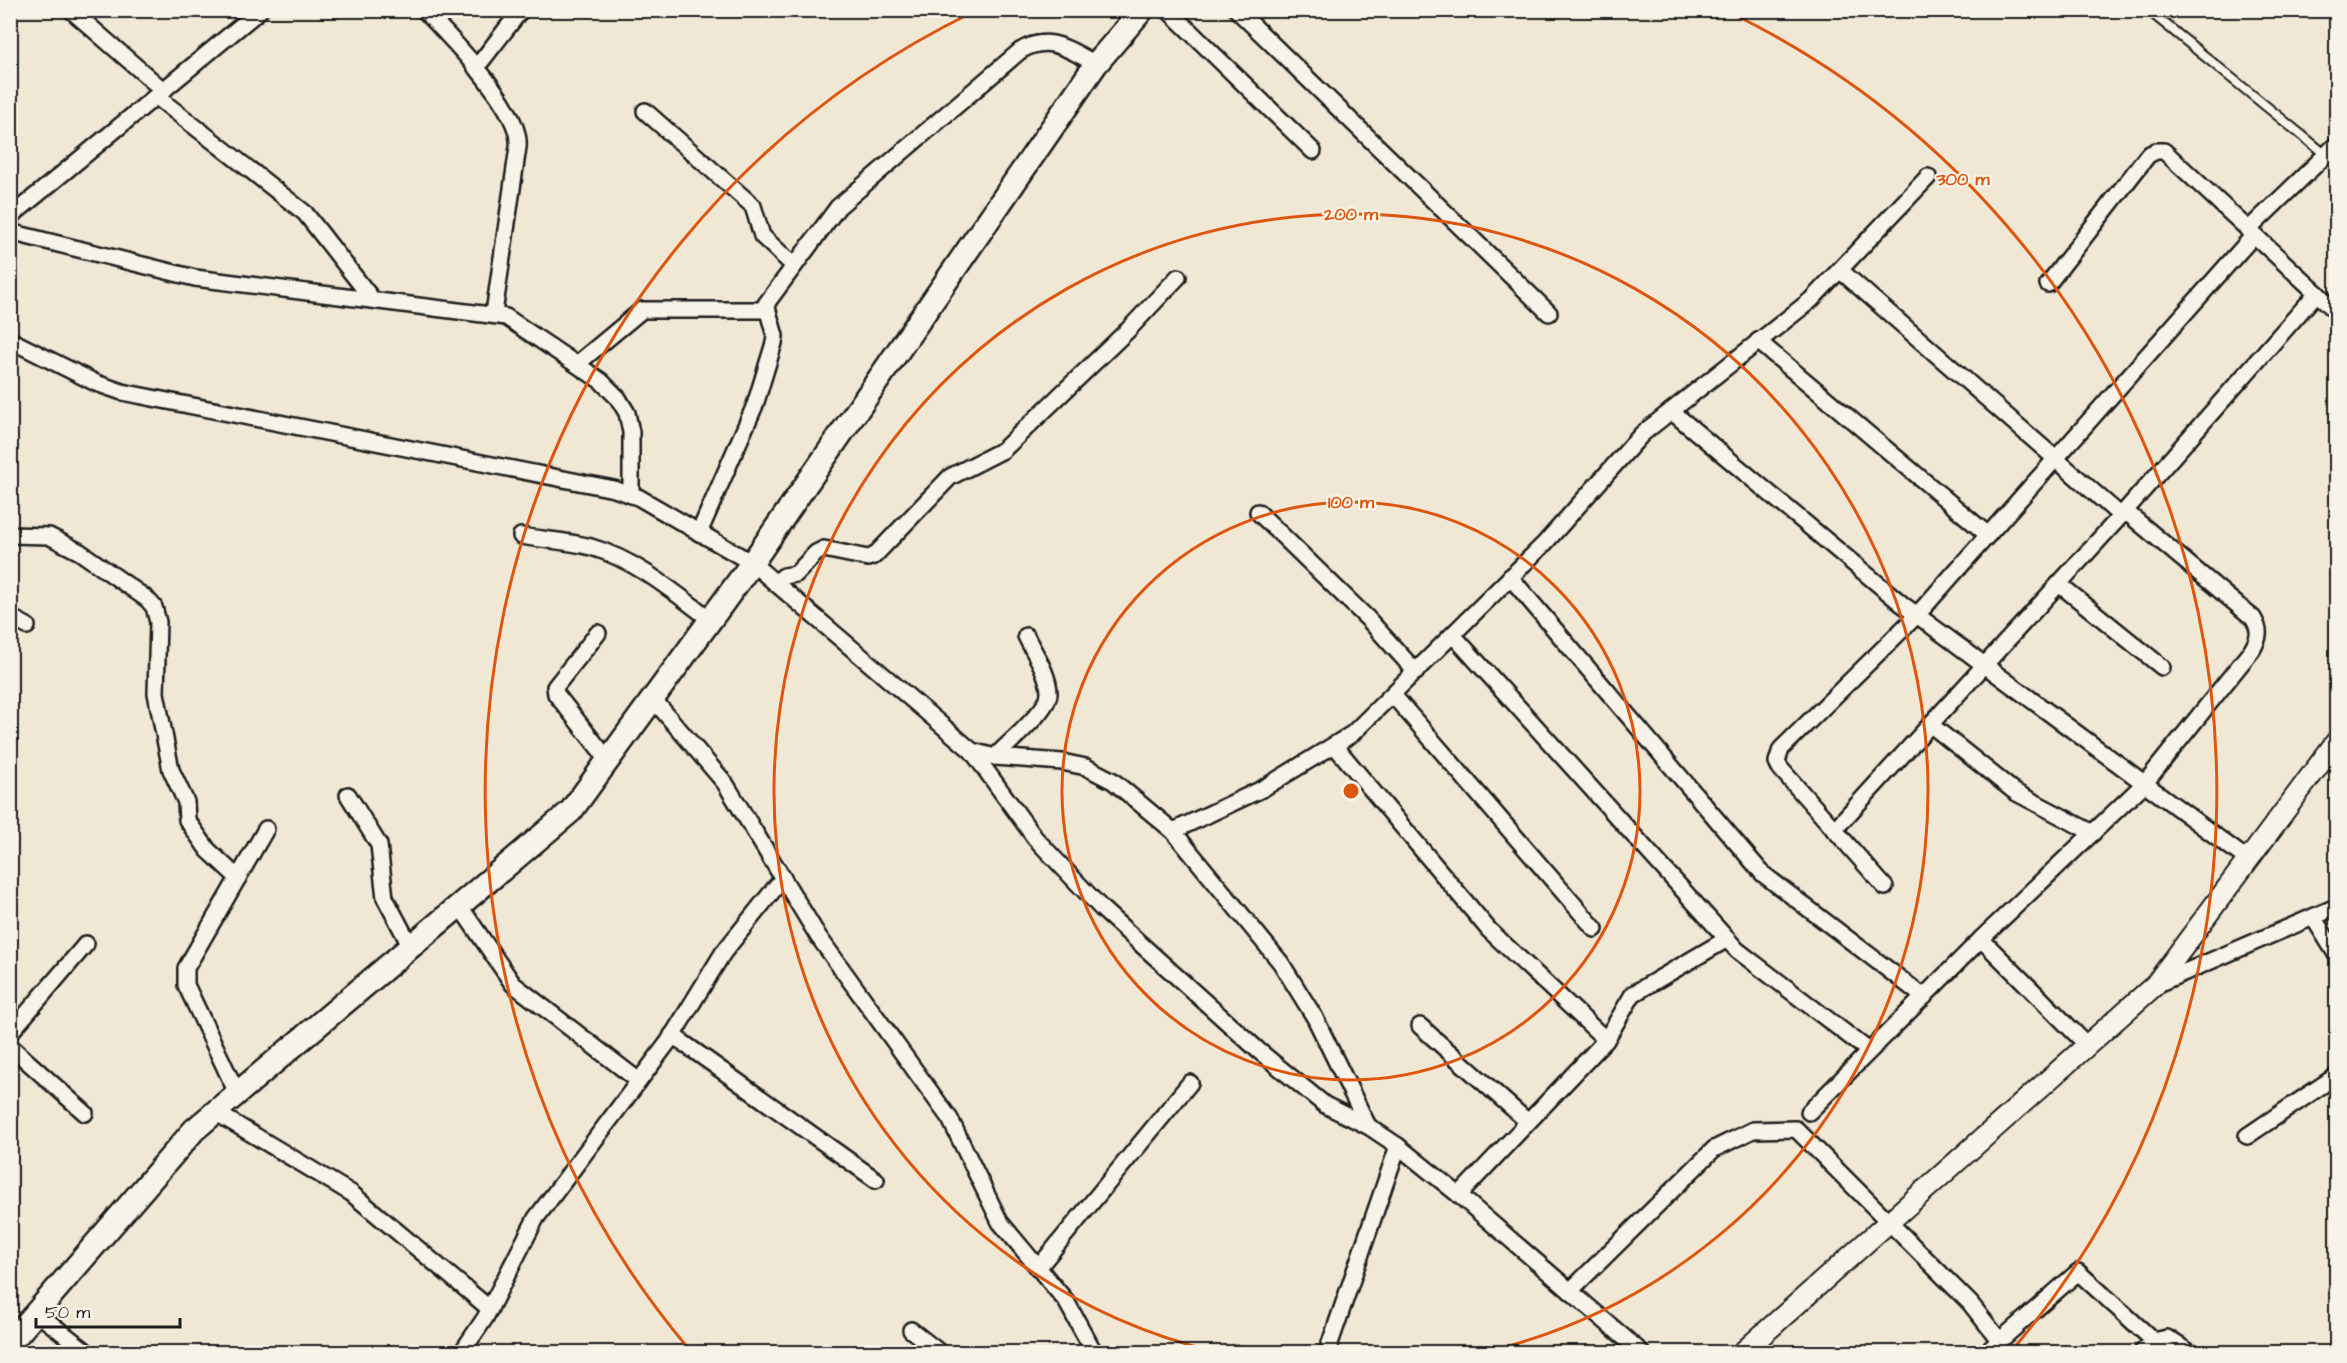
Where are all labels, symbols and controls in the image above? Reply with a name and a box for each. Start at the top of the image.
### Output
text: 300 m [1935,167,1991,192]
text: 200 m [1323,202,1379,227]
text: 100 m [1328,490,1375,515]
centre of rings [1341,781,1361,801]
scale bar [36,1291,180,1329]
text: 50 m [45,1300,90,1325]

